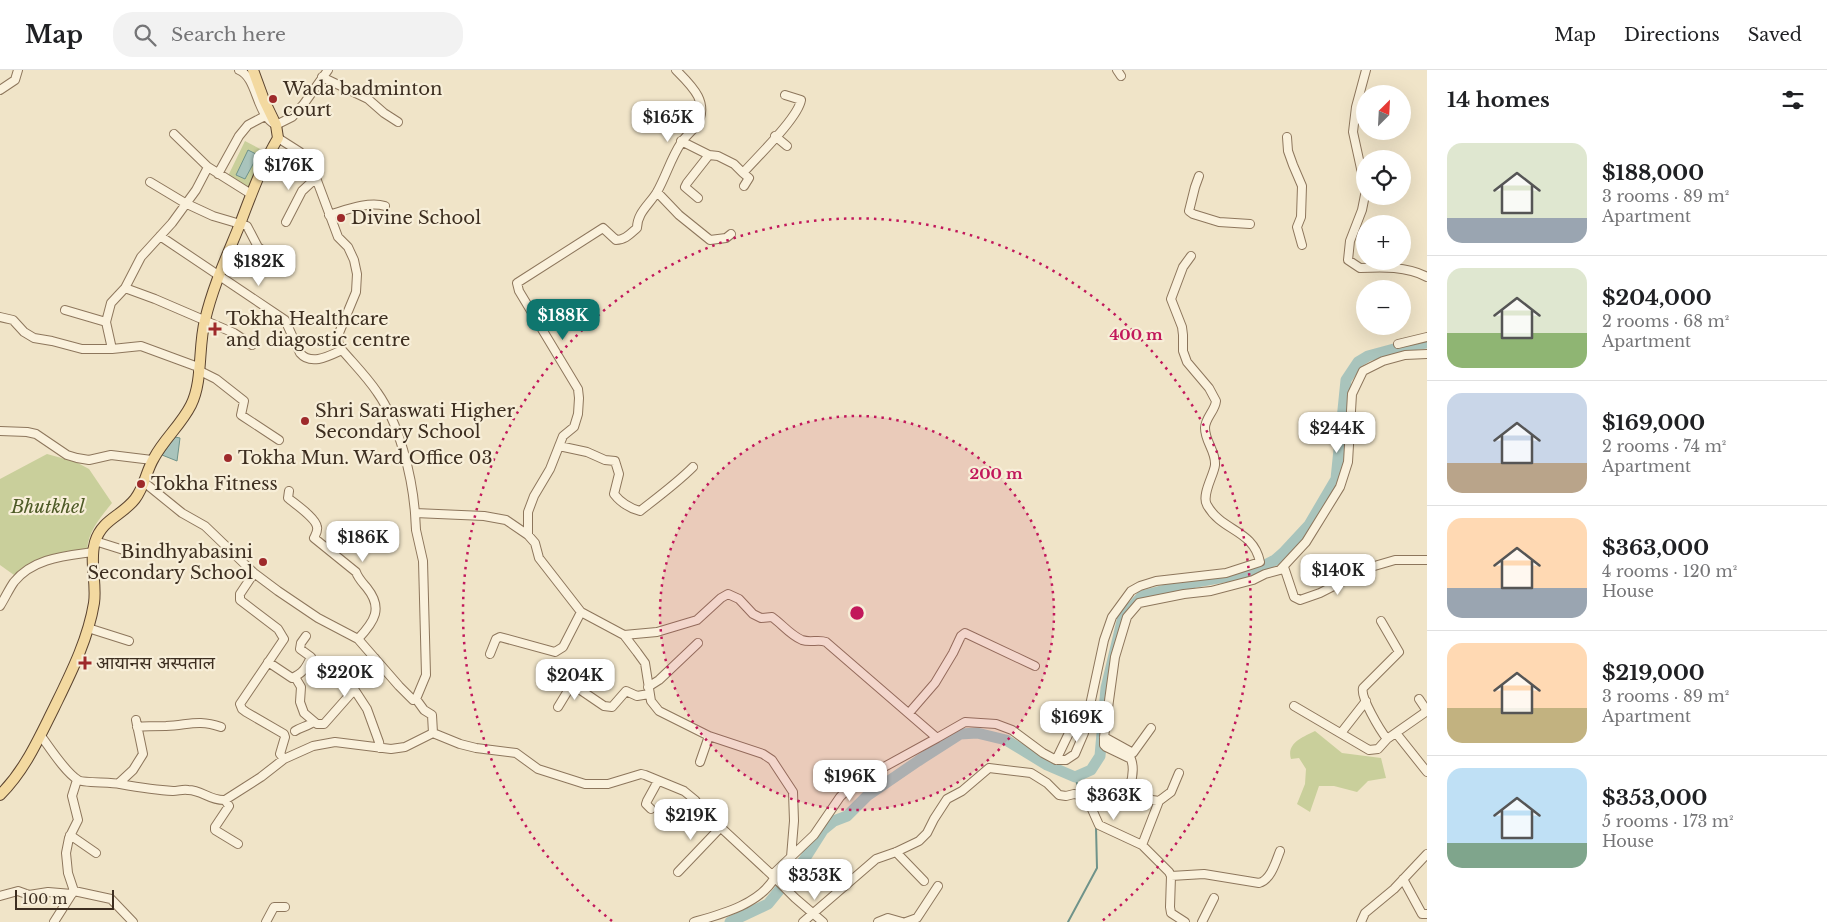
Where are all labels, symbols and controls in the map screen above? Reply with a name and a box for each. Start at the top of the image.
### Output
search box [113,12,463,57]
text: Map [25,20,83,49]
icon: search [131,21,159,49]
text: Search here [171,23,286,46]
text: Map [1554,24,1596,46]
text: Directions [1624,24,1720,46]
text: Saved [1748,24,1802,46]
place label: Wada badminton court [282,78,442,121]
north arrow [1356,85,1411,140]
map controls [1356,85,1411,335]
icon: filters [1779,86,1807,114]
text: 14 homes [1447,87,1550,113]
marker: Wada badminton court [267,93,279,105]
pin: $165K [633,100,703,143]
text: $165K [643,107,693,127]
pin: $176K [254,148,324,191]
button: locate [1356,150,1411,205]
text: $176K [264,155,314,175]
text: $188,000 [1602,160,1704,186]
icon: home [1487,163,1547,223]
text: 3 rooms · 89 m² [1602,186,1729,206]
text: Apartment [1602,206,1691,226]
place label: Divine School [351,207,481,229]
marker: Divine School [335,212,347,224]
button: + [1356,215,1411,270]
pin: $182K [224,244,294,287]
text: $182K [233,251,285,271]
button: − [1356,280,1411,335]
text: $204,000 [1602,285,1712,311]
icon: home [1487,288,1547,348]
pin: $188K [528,298,598,341]
text: $188K [538,305,588,325]
place label: Tokha Healthcare and diagostic centre [226,308,410,351]
text: 2 rooms · 68 m² [1602,311,1729,331]
marker: Tokha Healthcare and diagostic centre [208,322,222,336]
text: 400 m [1109,325,1163,344]
text: Apartment [1602,331,1691,351]
place label: Shri Saraswati Higher Secondary School [315,400,516,443]
text: $169,000 [1602,410,1705,436]
pin: $244K [1302,412,1372,454]
icon: home [1487,413,1547,473]
marker: Shri Saraswati Higher Secondary School [299,415,311,427]
text: $244K [1309,418,1365,438]
text: 2 rooms · 74 m² [1602,436,1726,456]
place label: Tokha Mun. Ward Office 03 [238,447,492,469]
marker: Tokha Mun. Ward Office 03 [222,452,234,464]
text: Apartment [1602,456,1691,476]
text: 200 m [970,464,1023,483]
place label: Tokha Fitness [151,473,278,495]
marker: Tokha Fitness [135,478,147,490]
park label: Bhutkhel [10,496,85,518]
pin: $186K [328,520,398,563]
text: $186K [337,527,389,547]
text: $363,000 [1602,535,1709,561]
icon: home [1487,538,1547,598]
place label: Bindhyabasini Secondary School [87,541,253,584]
pin: $140K [1303,554,1373,596]
marker: Bindhyabasini Secondary School [257,556,269,568]
text: $140K [1311,560,1365,580]
text: 4 rooms · 120 m² [1602,561,1737,581]
text: House [1602,581,1654,601]
centre of rings [848,604,866,622]
place label: आयानस अस्पताल [96,652,216,674]
marker: आयानस अस्पताल [78,656,92,670]
pin: $220K [310,656,380,698]
pin: $204K [540,658,610,701]
text: $219,000 [1602,660,1705,686]
text: $220K [317,662,373,682]
icon: home [1487,663,1547,723]
text: $204K [547,665,603,685]
text: 3 rooms · 89 m² [1602,686,1729,706]
pin: $169K [1042,700,1112,743]
text: Apartment [1602,706,1691,726]
text: $169K [1051,707,1103,727]
pin: $196K [815,760,885,802]
text: $196K [824,766,876,786]
pin: $363K [1079,778,1149,821]
text: $363K [1087,785,1141,805]
text: $353,000 [1602,785,1707,811]
icon: home [1487,788,1547,848]
pin: $219K [656,798,726,841]
text: $219K [665,805,717,825]
text: 5 rooms · 173 m² [1602,811,1734,831]
text: House [1602,831,1654,851]
pin: $353K [780,858,850,901]
text: $353K [788,865,842,885]
scale bar [15,887,114,910]
text: 100 m [22,890,67,908]

